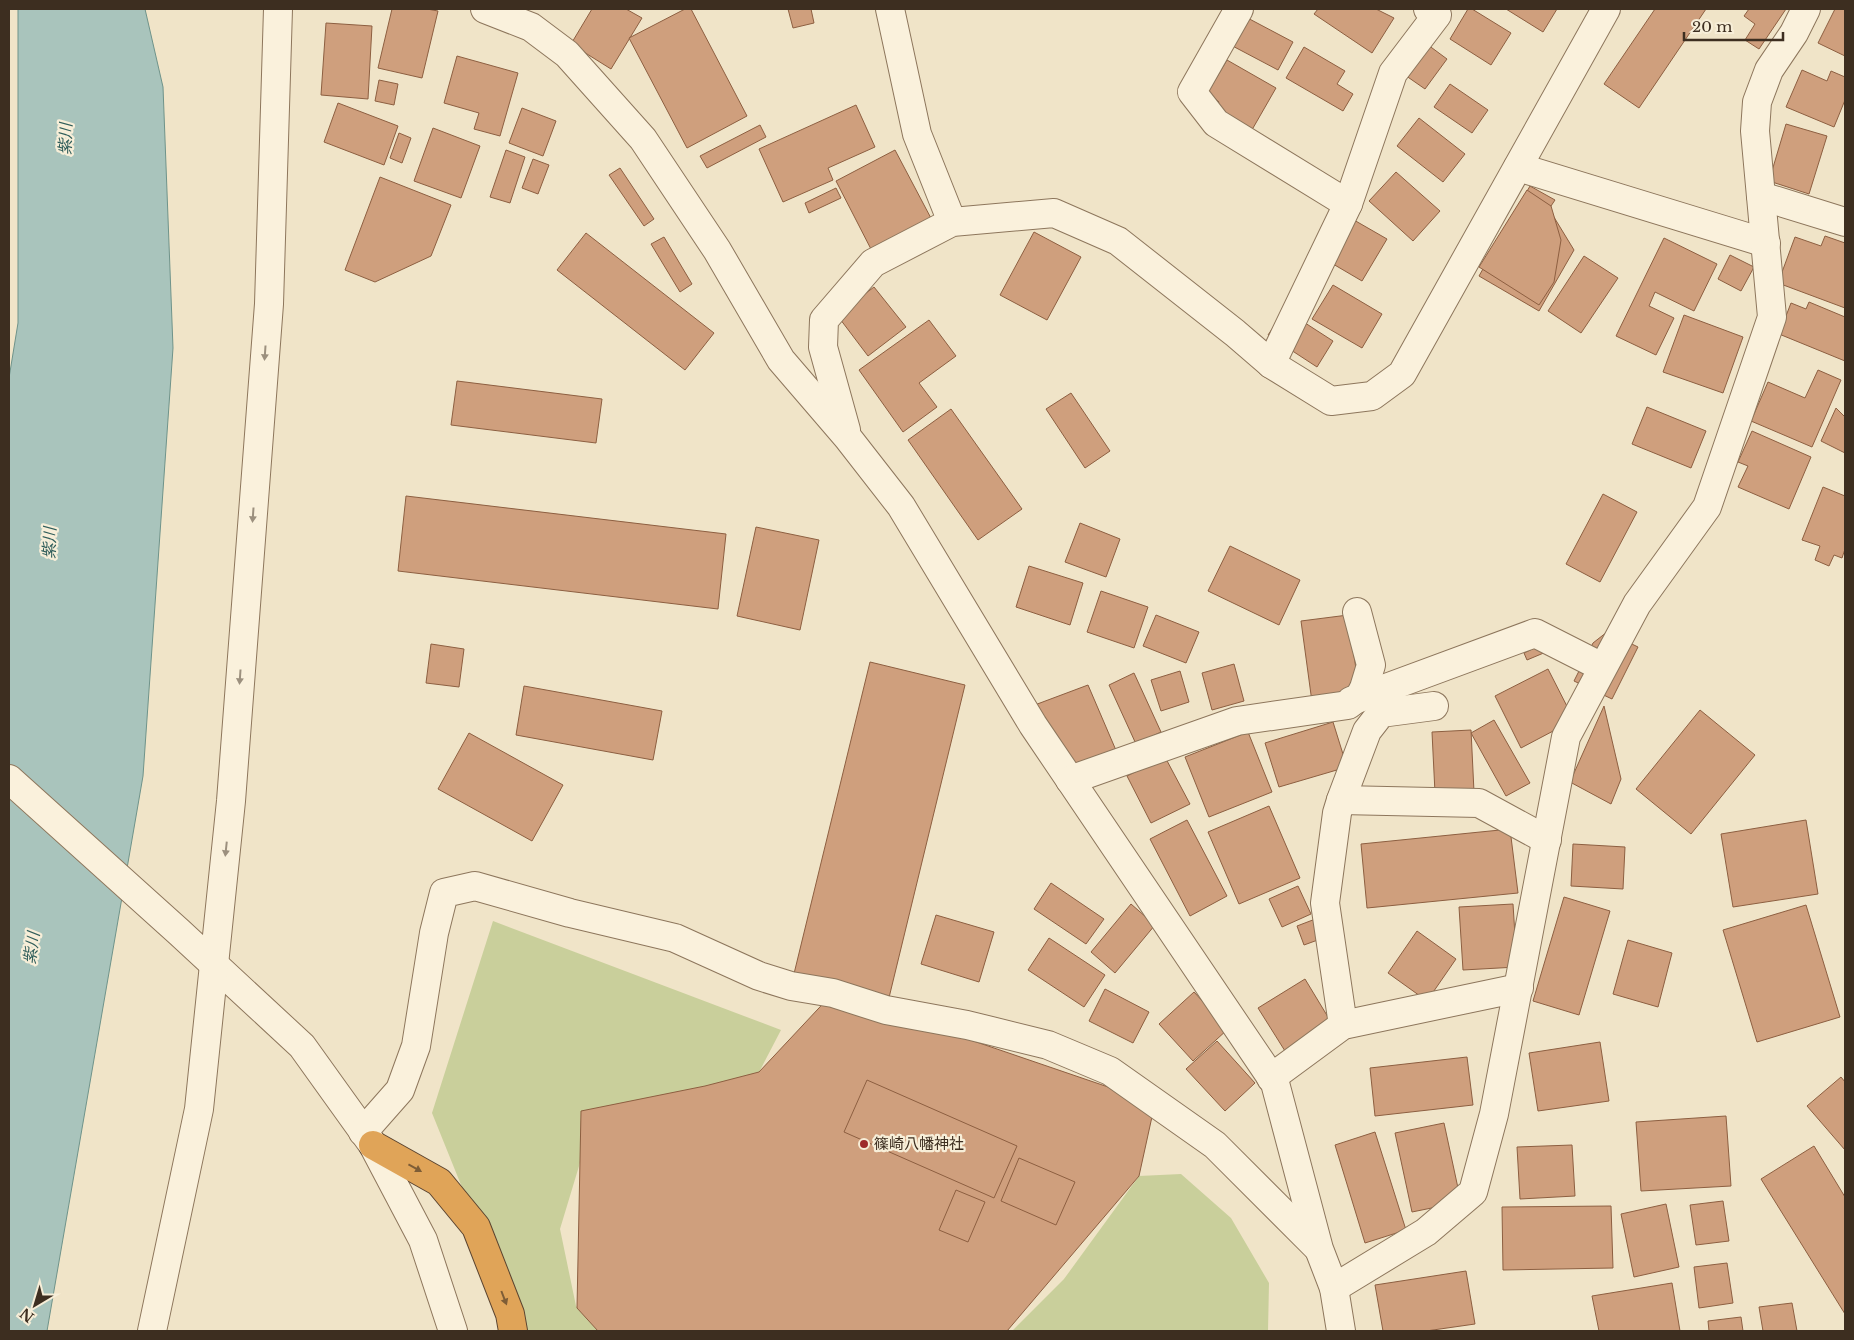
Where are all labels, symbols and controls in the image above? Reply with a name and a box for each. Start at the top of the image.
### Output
scale bar [1684,10,1783,42]
text: 20 m [1692,17,1732,36]
water label: 紫川 [54,121,76,155]
one-way arrow [260,345,268,361]
one-way arrow [248,507,256,523]
water label: 紫川 [38,525,60,559]
one-way arrow [236,669,244,685]
one-way arrow [221,841,229,857]
water label: 紫川 [19,929,43,965]
place label: 篠崎八幡神社 [874,1134,964,1153]
marker: 篠崎八幡神社 [858,1138,870,1150]
one-way arrow [408,1164,422,1173]
north arrow [10,1280,60,1330]
one-way arrow [500,1291,508,1306]
text: N [16,1304,38,1326]

